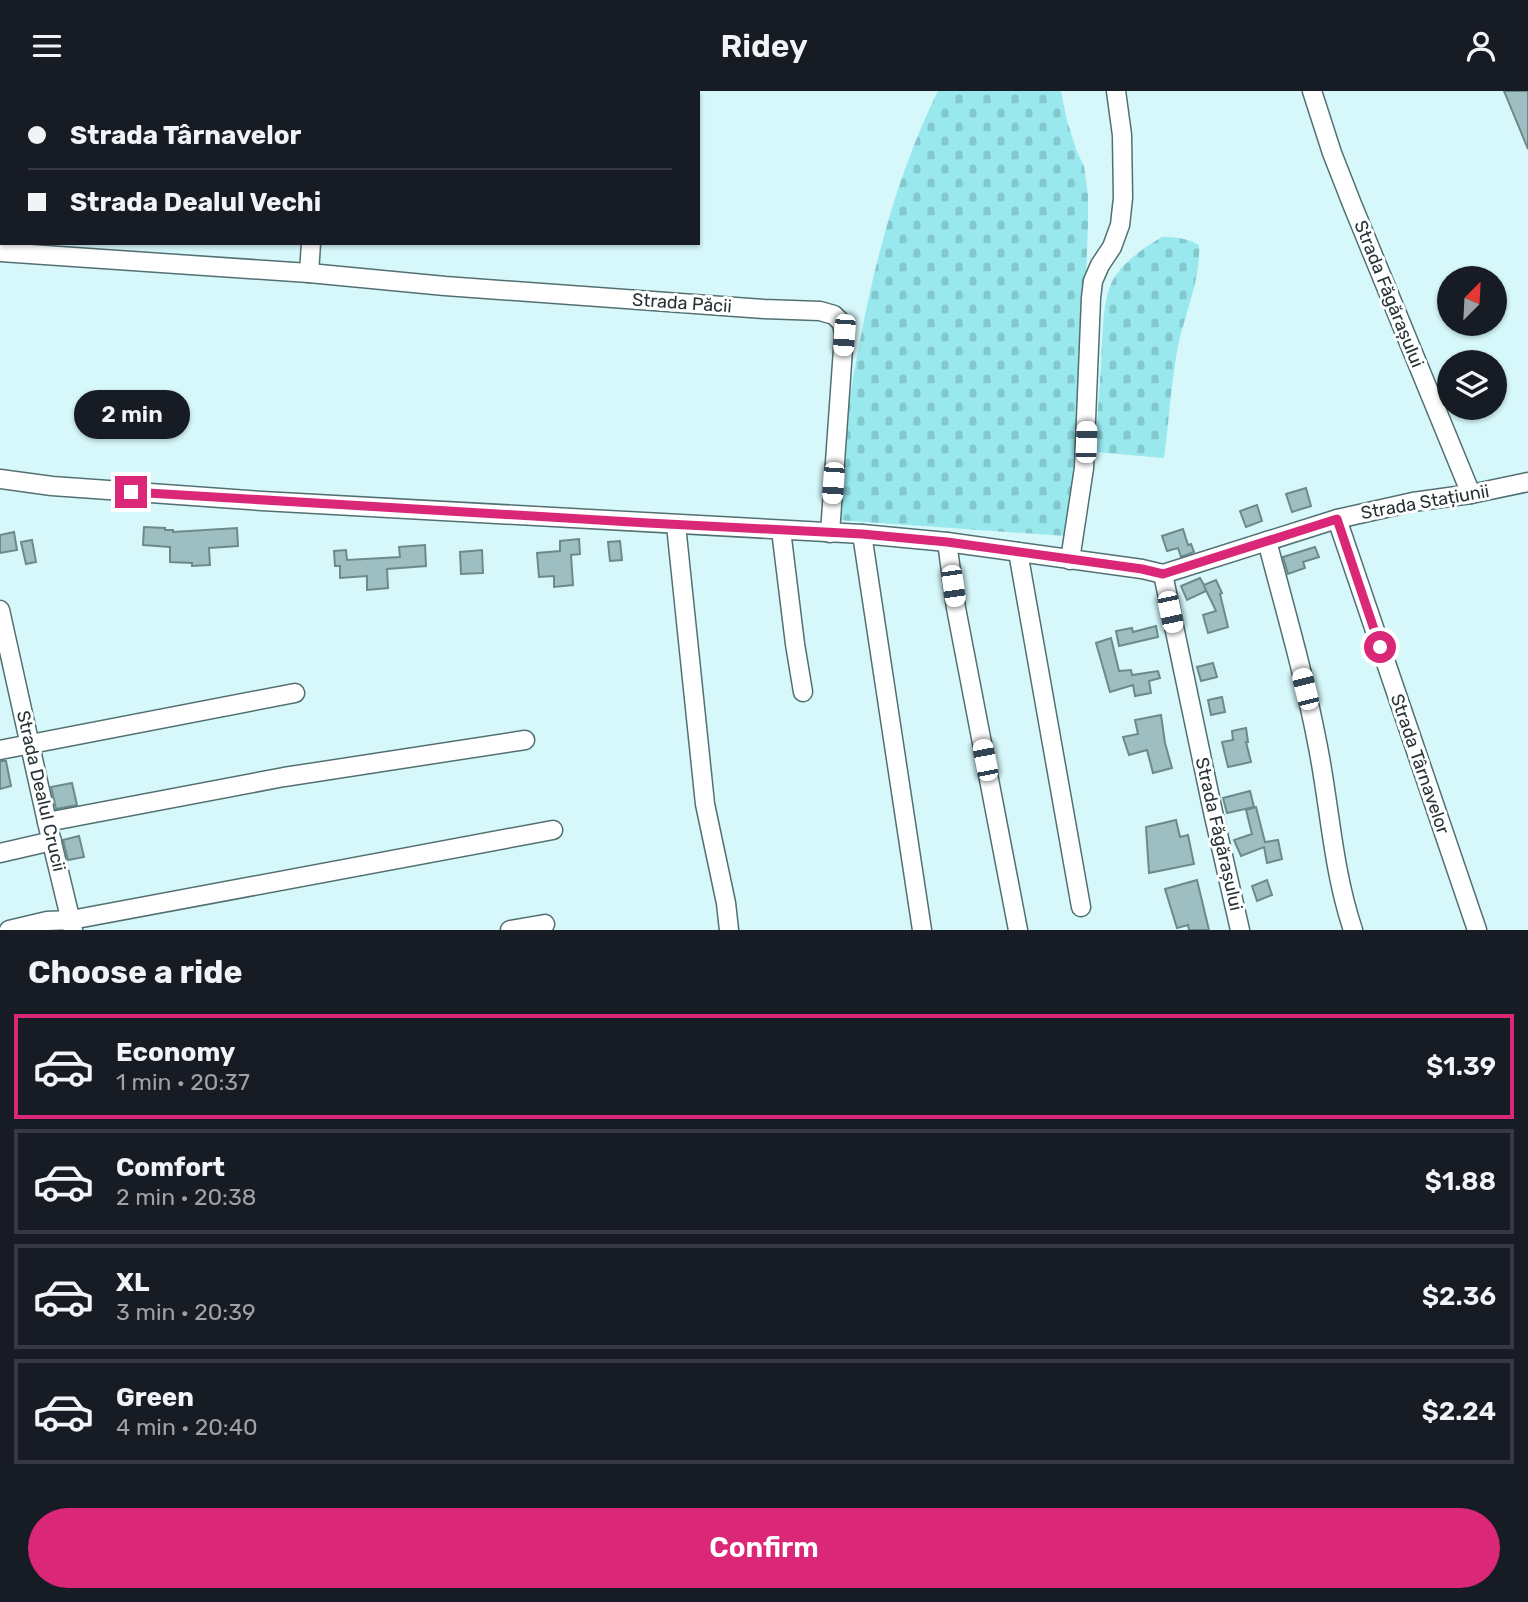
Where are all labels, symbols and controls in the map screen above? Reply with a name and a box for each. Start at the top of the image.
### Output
icon: menu [28,27,66,65]
text: Ridey [720,27,808,65]
icon: person [1462,27,1500,65]
text: Strada Târnavelor [70,120,301,151]
text: Strada Dealul Vechi [70,187,321,218]
street label: Strada Făgărașului [1349,217,1429,371]
north arrow [1437,266,1507,336]
map controls [1437,266,1507,420]
street label: Strada Păcii [631,289,733,317]
car [833,313,856,357]
button: layers [1437,350,1507,420]
callout: 2 min [73,391,189,439]
text: 2 min [101,400,163,428]
car [1075,421,1098,463]
car [822,461,845,505]
route end [115,476,147,508]
street label: Strada Stațiunii [1359,480,1491,524]
car [940,564,967,608]
car [1156,589,1185,635]
route start [1364,631,1396,663]
car [1290,666,1321,712]
street label: Strada Târnavelor [1386,691,1454,837]
street label: Strada Dealul Crucii [12,708,70,874]
car [971,737,1000,783]
street label: Strada Făgărașului [1191,755,1247,913]
text: Choose a ride [28,953,242,991]
icon: car [32,1035,95,1098]
text: Economy [116,1037,235,1068]
text: $1.39 [1426,1051,1496,1082]
text: 1 min · 20:37 [116,1068,250,1096]
icon: car [32,1150,95,1213]
text: Comfort [116,1152,225,1183]
text: $1.88 [1425,1166,1496,1197]
text: 2 min · 20:38 [116,1183,256,1211]
icon: car [32,1265,95,1328]
text: XL [116,1267,149,1298]
text: $2.36 [1422,1281,1496,1312]
text: 3 min · 20:39 [116,1298,256,1326]
icon: car [32,1380,95,1443]
text: Green [116,1382,194,1413]
text: $2.24 [1422,1396,1496,1427]
text: 4 min · 20:40 [116,1413,258,1441]
button: Confirm [28,1508,1500,1588]

